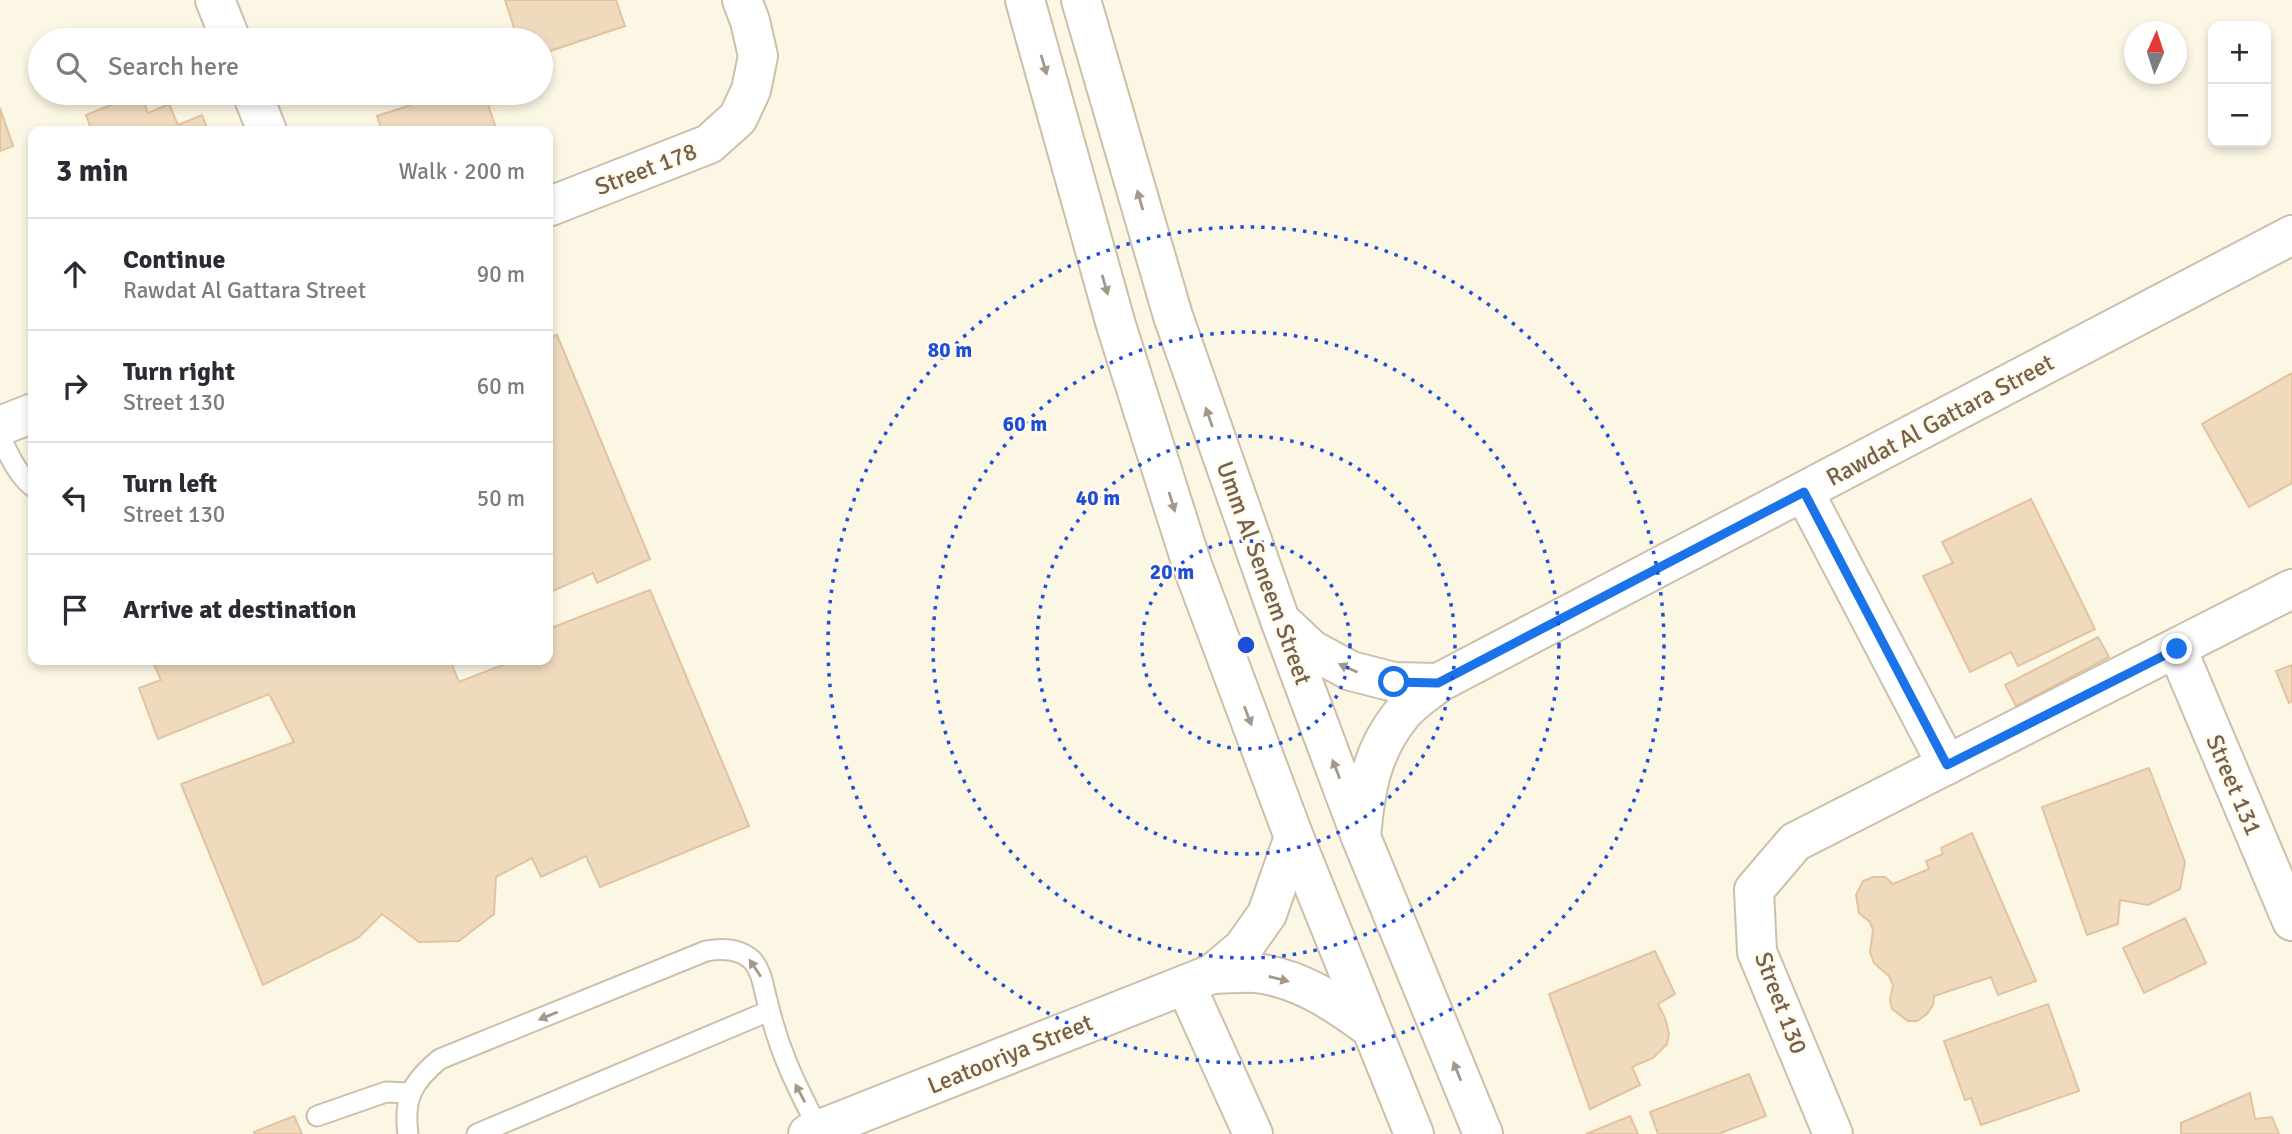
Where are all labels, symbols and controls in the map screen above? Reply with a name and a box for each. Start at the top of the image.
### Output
north arrow [2124,21,2187,84]
map controls [2208,21,2271,147]
button: + [2208,21,2271,84]
search box [28,28,553,105]
icon: search [52,48,90,86]
text: Search here [108,51,239,83]
one-way arrow [1039,55,1050,77]
button: − [2208,84,2271,147]
street label: Street 178 [591,136,701,202]
text: 3 min [56,153,128,190]
text: Walk · 200 m [399,157,525,186]
one-way arrow [1134,189,1144,210]
text: Continue [123,244,225,276]
icon: ahead [56,255,94,293]
text: 90 m [477,260,525,289]
one-way arrow [1100,274,1111,296]
text: Rawdat Al Gattara Street [123,276,366,305]
text: 80 m [928,337,972,363]
street label: Rawdat Al Gattara Street [1821,347,2059,493]
text: Turn right [123,356,235,388]
icon: right [56,367,94,405]
text: 60 m [477,372,525,401]
text: Street 130 [123,388,225,417]
one-way arrow [1203,406,1214,427]
text: 60 m [1003,411,1047,437]
street label: Umm Al Seneem Street [1210,457,1318,689]
text: Turn left [123,468,217,500]
icon: left [56,479,94,517]
text: 50 m [477,484,525,513]
text: 40 m [1076,485,1120,511]
one-way arrow [1167,492,1178,513]
text: Street 130 [123,500,225,529]
text: 20 m [1150,559,1194,585]
icon: arrive [56,591,94,629]
text: Arrive at destination [123,594,356,626]
centre of rings [1234,633,1258,657]
route end [2161,633,2192,664]
one-way arrow [1338,662,1358,674]
route start [1378,666,1409,697]
one-way arrow [1243,706,1254,727]
street label: Street 131 [2199,730,2269,840]
one-way arrow [1330,758,1341,779]
street label: Street 130 [1748,948,1814,1058]
one-way arrow [748,958,761,978]
one-way arrow [1268,974,1290,985]
street label: Leatooriya Street [923,1007,1097,1101]
one-way arrow [537,1010,558,1021]
one-way arrow [1452,1060,1463,1081]
one-way arrow [794,1083,806,1103]

